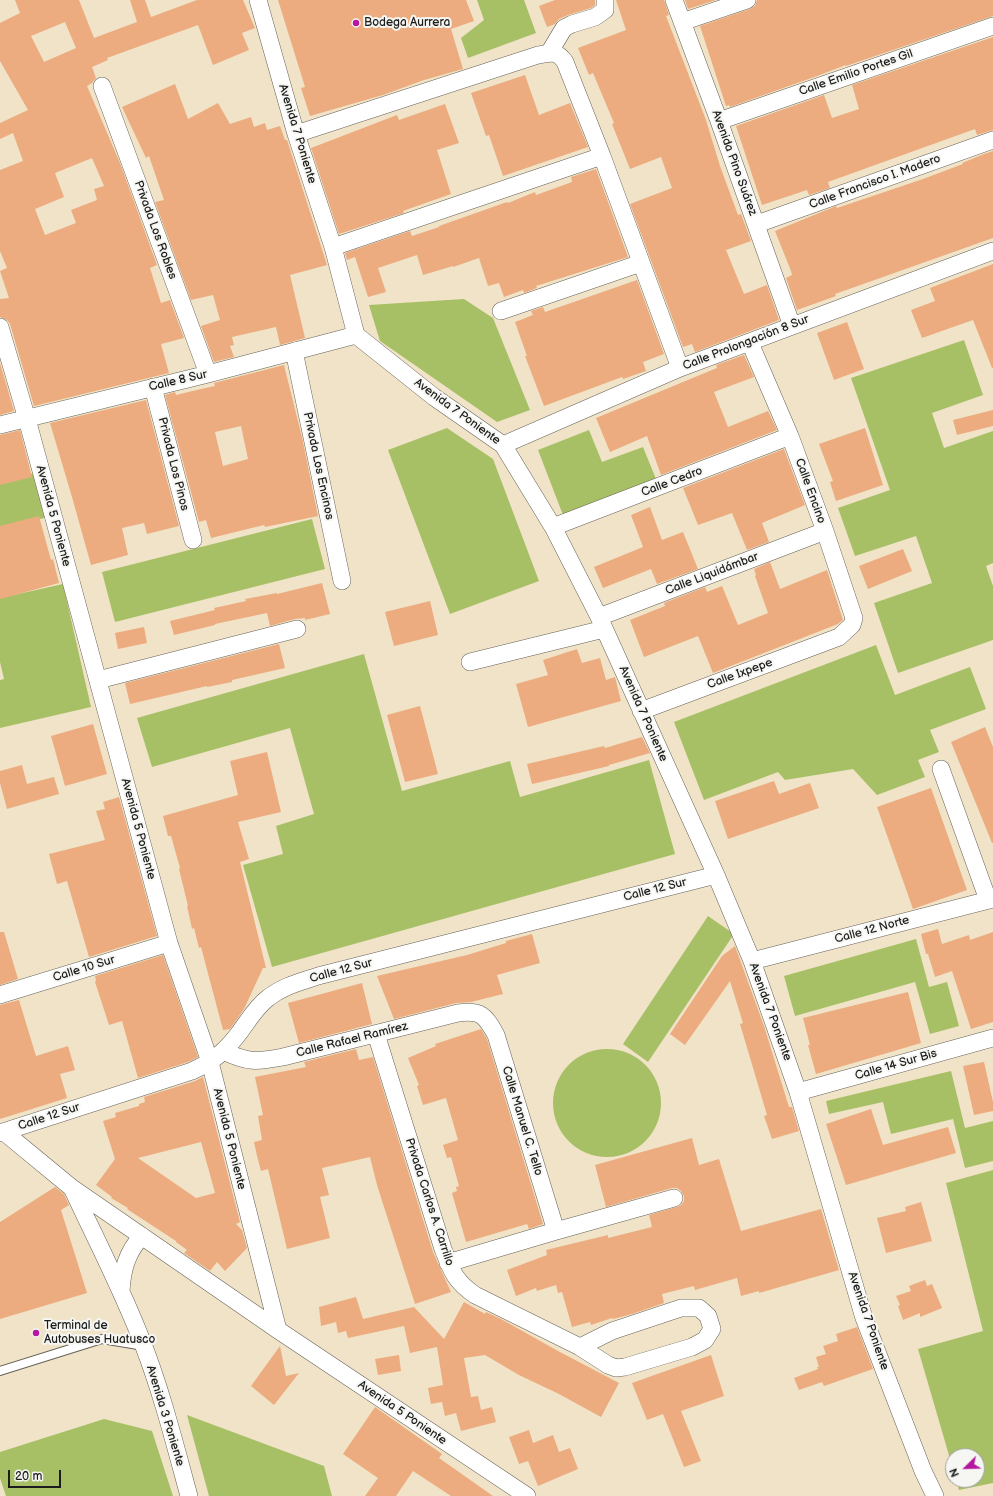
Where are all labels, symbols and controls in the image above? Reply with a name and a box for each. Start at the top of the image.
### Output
place label: Bodega Aurrera [364,16,450,30]
marker: Bodega Aurrera [351,18,361,28]
street label: Calle Emilio Portes Gil [797,47,915,99]
street label: Avenida 7 Poniente [275,83,319,185]
street label: Avenida Pino Suárez [708,108,760,218]
street label: Calle Francisco I. Madero [807,152,943,212]
street label: Privada Los Robles [130,179,180,281]
street label: Calle Prolongación 8 Sur [681,312,811,374]
street label: Calle 8 Sur [147,367,209,395]
street label: Avenida 7 Poniente [411,376,503,448]
street label: Privada Los Encinos [300,411,336,521]
street label: Privada Los Pinos [154,416,192,512]
street label: Calle Encino [792,456,828,526]
street label: Avenida 5 Poniente [33,464,73,568]
street label: Calle Cedro [639,464,705,500]
street label: Calle Liquidámbar [663,550,761,598]
street label: Calle Ixpepe [705,656,775,692]
street label: Avenida 7 Poniente [615,664,671,764]
street label: Avenida 5 Poniente [118,777,158,881]
street label: Calle 12 Sur [622,875,688,905]
street label: Calle 12 Norte [833,913,911,947]
street label: Calle 10 Sur [51,953,117,985]
street label: Calle 12 Sur [308,956,374,986]
street label: Avenida 7 Poniente [746,961,794,1063]
street label: Calle Rafael Ramírez [295,1019,409,1061]
street label: Calle 14 Sur Bis [853,1046,939,1084]
street label: Calle Manuel C. Tello [498,1065,546,1177]
street label: Avenida 5 Poniente [209,1087,249,1191]
street label: Calle 12 Sur [16,1100,82,1134]
street label: Privada Carlos A. Carrillo [402,1136,456,1268]
street label: Avenida 7 Poniente [844,1270,892,1372]
place label: Terminal de Autobuses Huatusco [44,1319,155,1347]
marker: Terminal de Autobuses Huatusco [31,1328,41,1338]
street label: Avenida 3 Poniente [143,1364,187,1468]
street label: Avenida 5 Poniente [355,1378,449,1448]
north arrow [945,1448,985,1488]
scale bar [10,1462,63,1488]
text: N [947,1466,962,1479]
text: 20 m [15,1469,42,1484]

